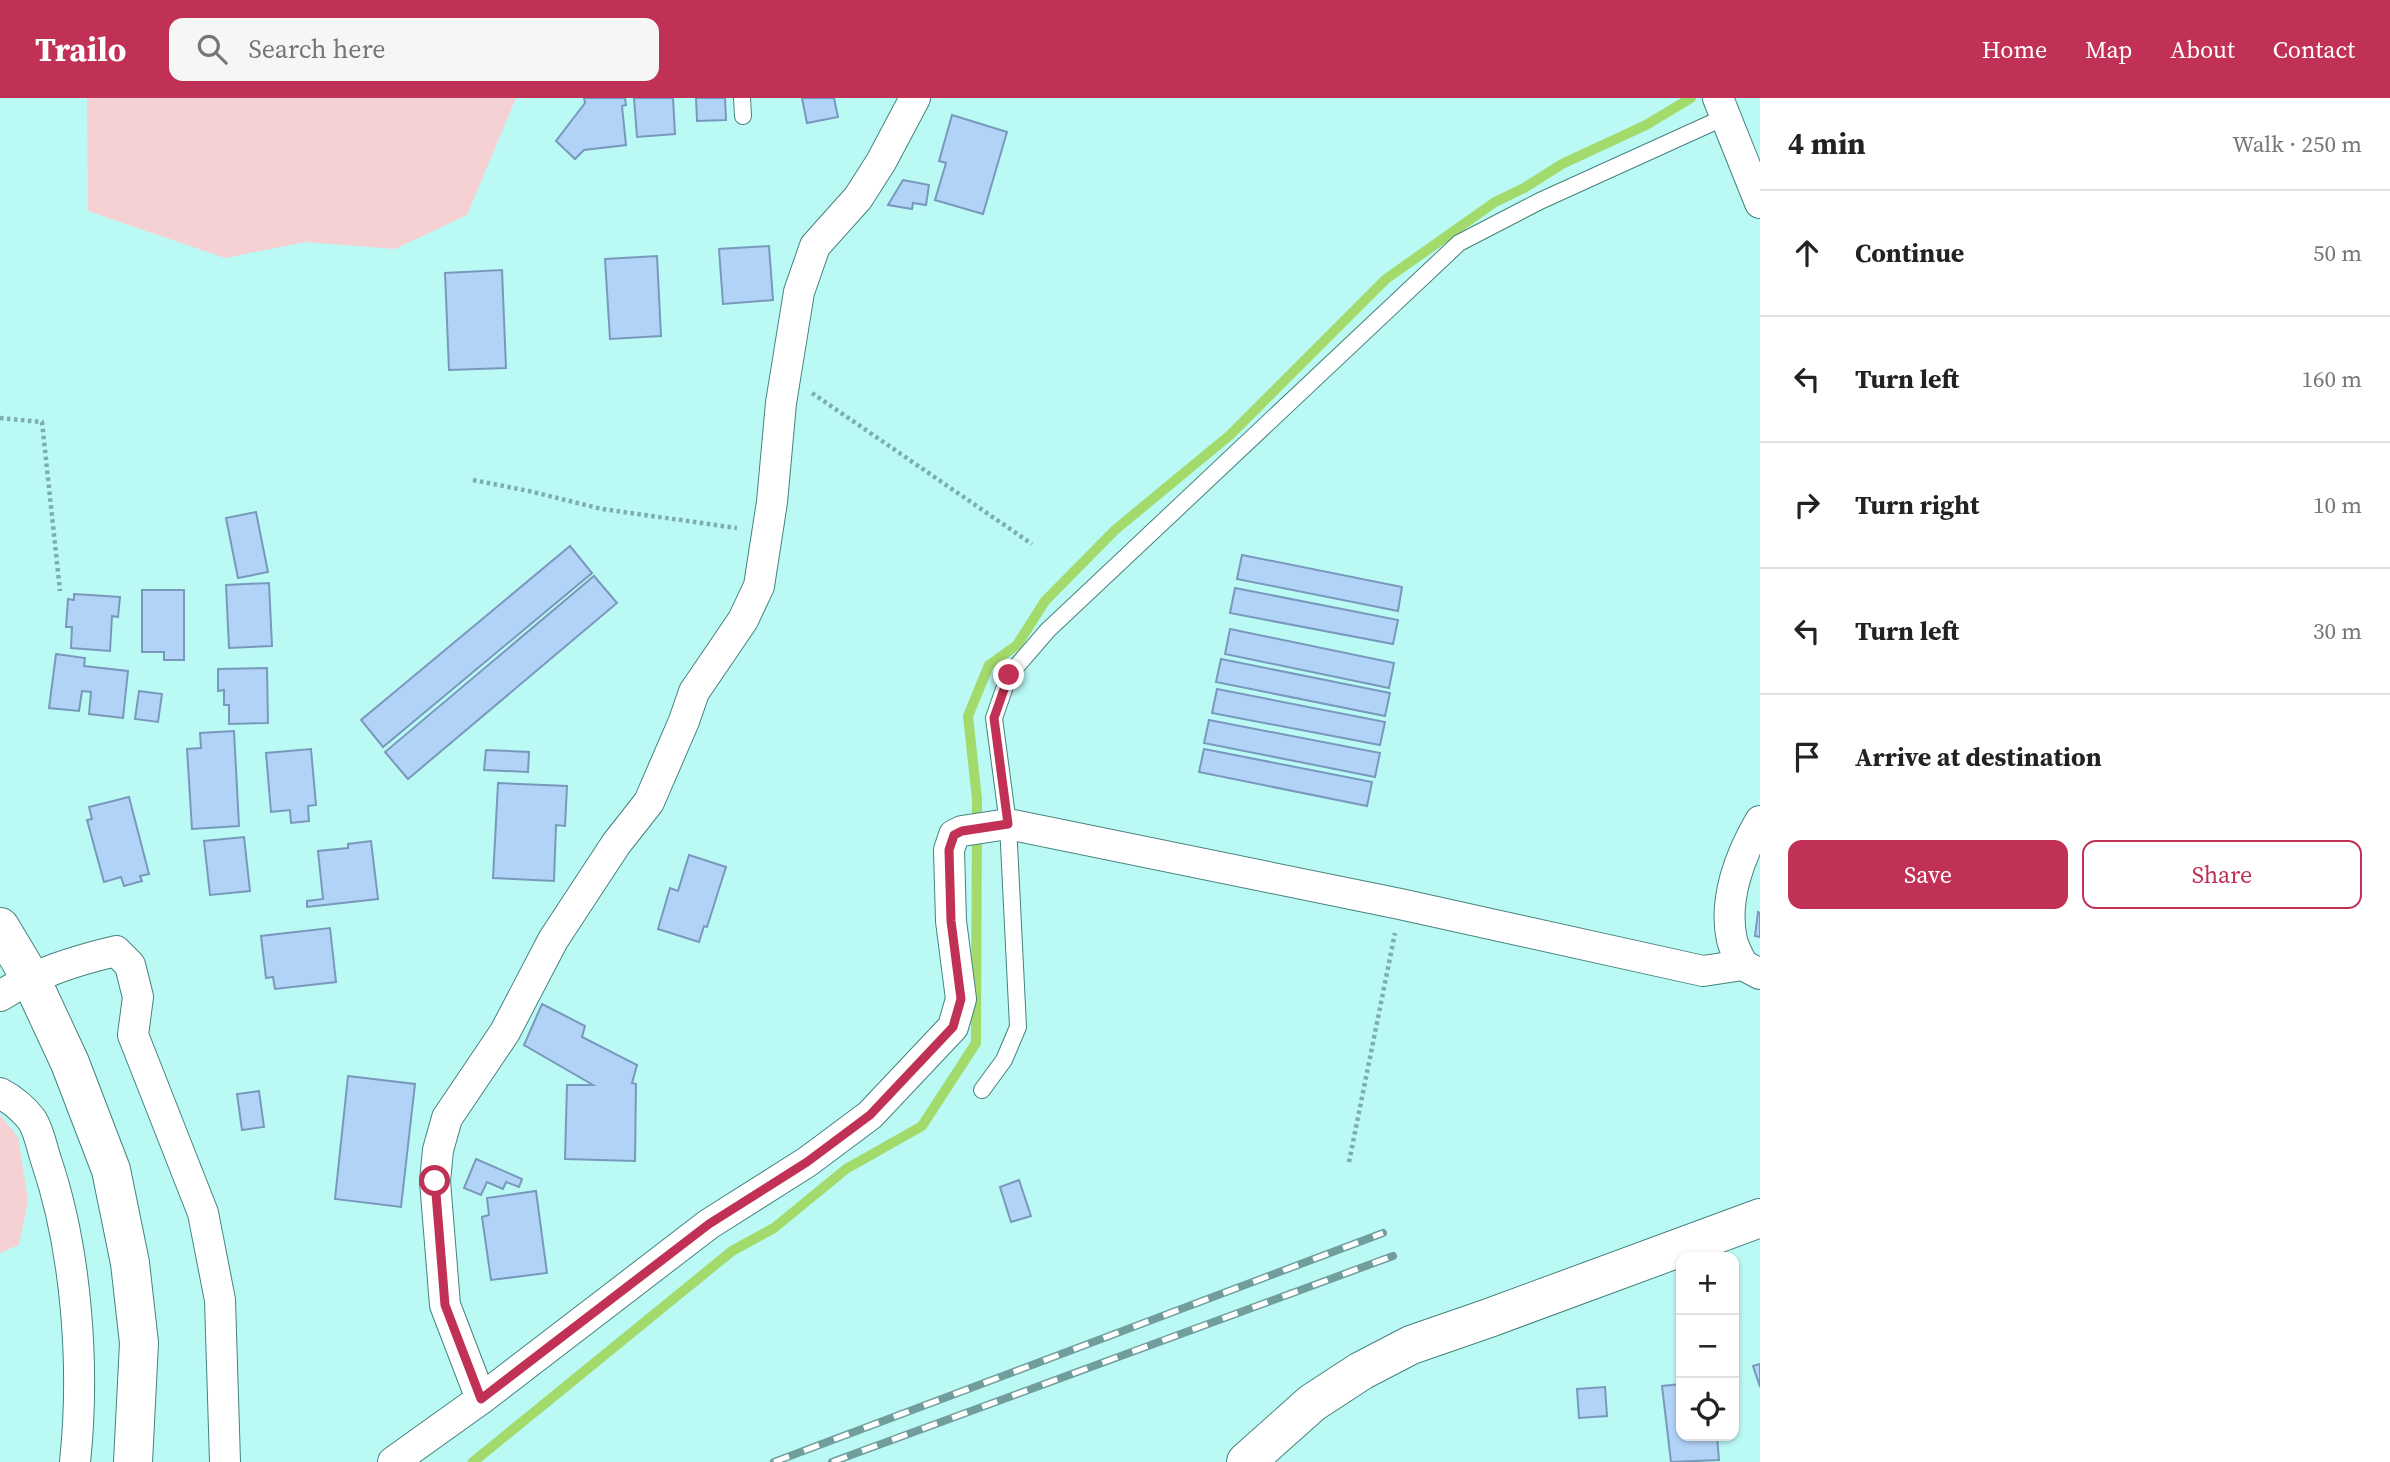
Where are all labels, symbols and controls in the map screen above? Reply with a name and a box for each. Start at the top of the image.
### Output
search box [169,18,659,81]
text: Trailo [35,27,127,72]
icon: search [193,30,231,68]
text: Search here [249,31,386,67]
text: Home [1982,33,2047,66]
text: Map [2085,33,2132,66]
text: About [2170,33,2235,66]
text: Contact [2273,33,2355,66]
text: 4 min [1788,123,1866,164]
text: Walk · 250 m [2232,128,2362,160]
icon: ahead [1788,234,1826,272]
text: Continue [1855,235,1964,271]
text: 50 m [2313,237,2362,269]
icon: left [1788,360,1826,398]
text: Turn left [1855,361,1959,397]
text: 160 m [2301,363,2362,395]
icon: right [1788,486,1826,524]
text: Turn right [1855,487,1979,523]
text: 10 m [2313,489,2362,521]
icon: left [1788,612,1826,650]
text: Turn left [1855,613,1959,649]
text: 30 m [2313,615,2362,647]
route end [993,659,1024,690]
icon: arrive [1788,738,1826,776]
text: Arrive at destination [1855,739,2102,775]
button: Save [1788,840,2068,909]
button: Share [2082,840,2362,909]
route start [419,1165,450,1196]
map controls [1676,1252,1739,1441]
button: + [1676,1252,1739,1315]
button: − [1676,1315,1739,1378]
button: locate [1676,1378,1739,1441]

